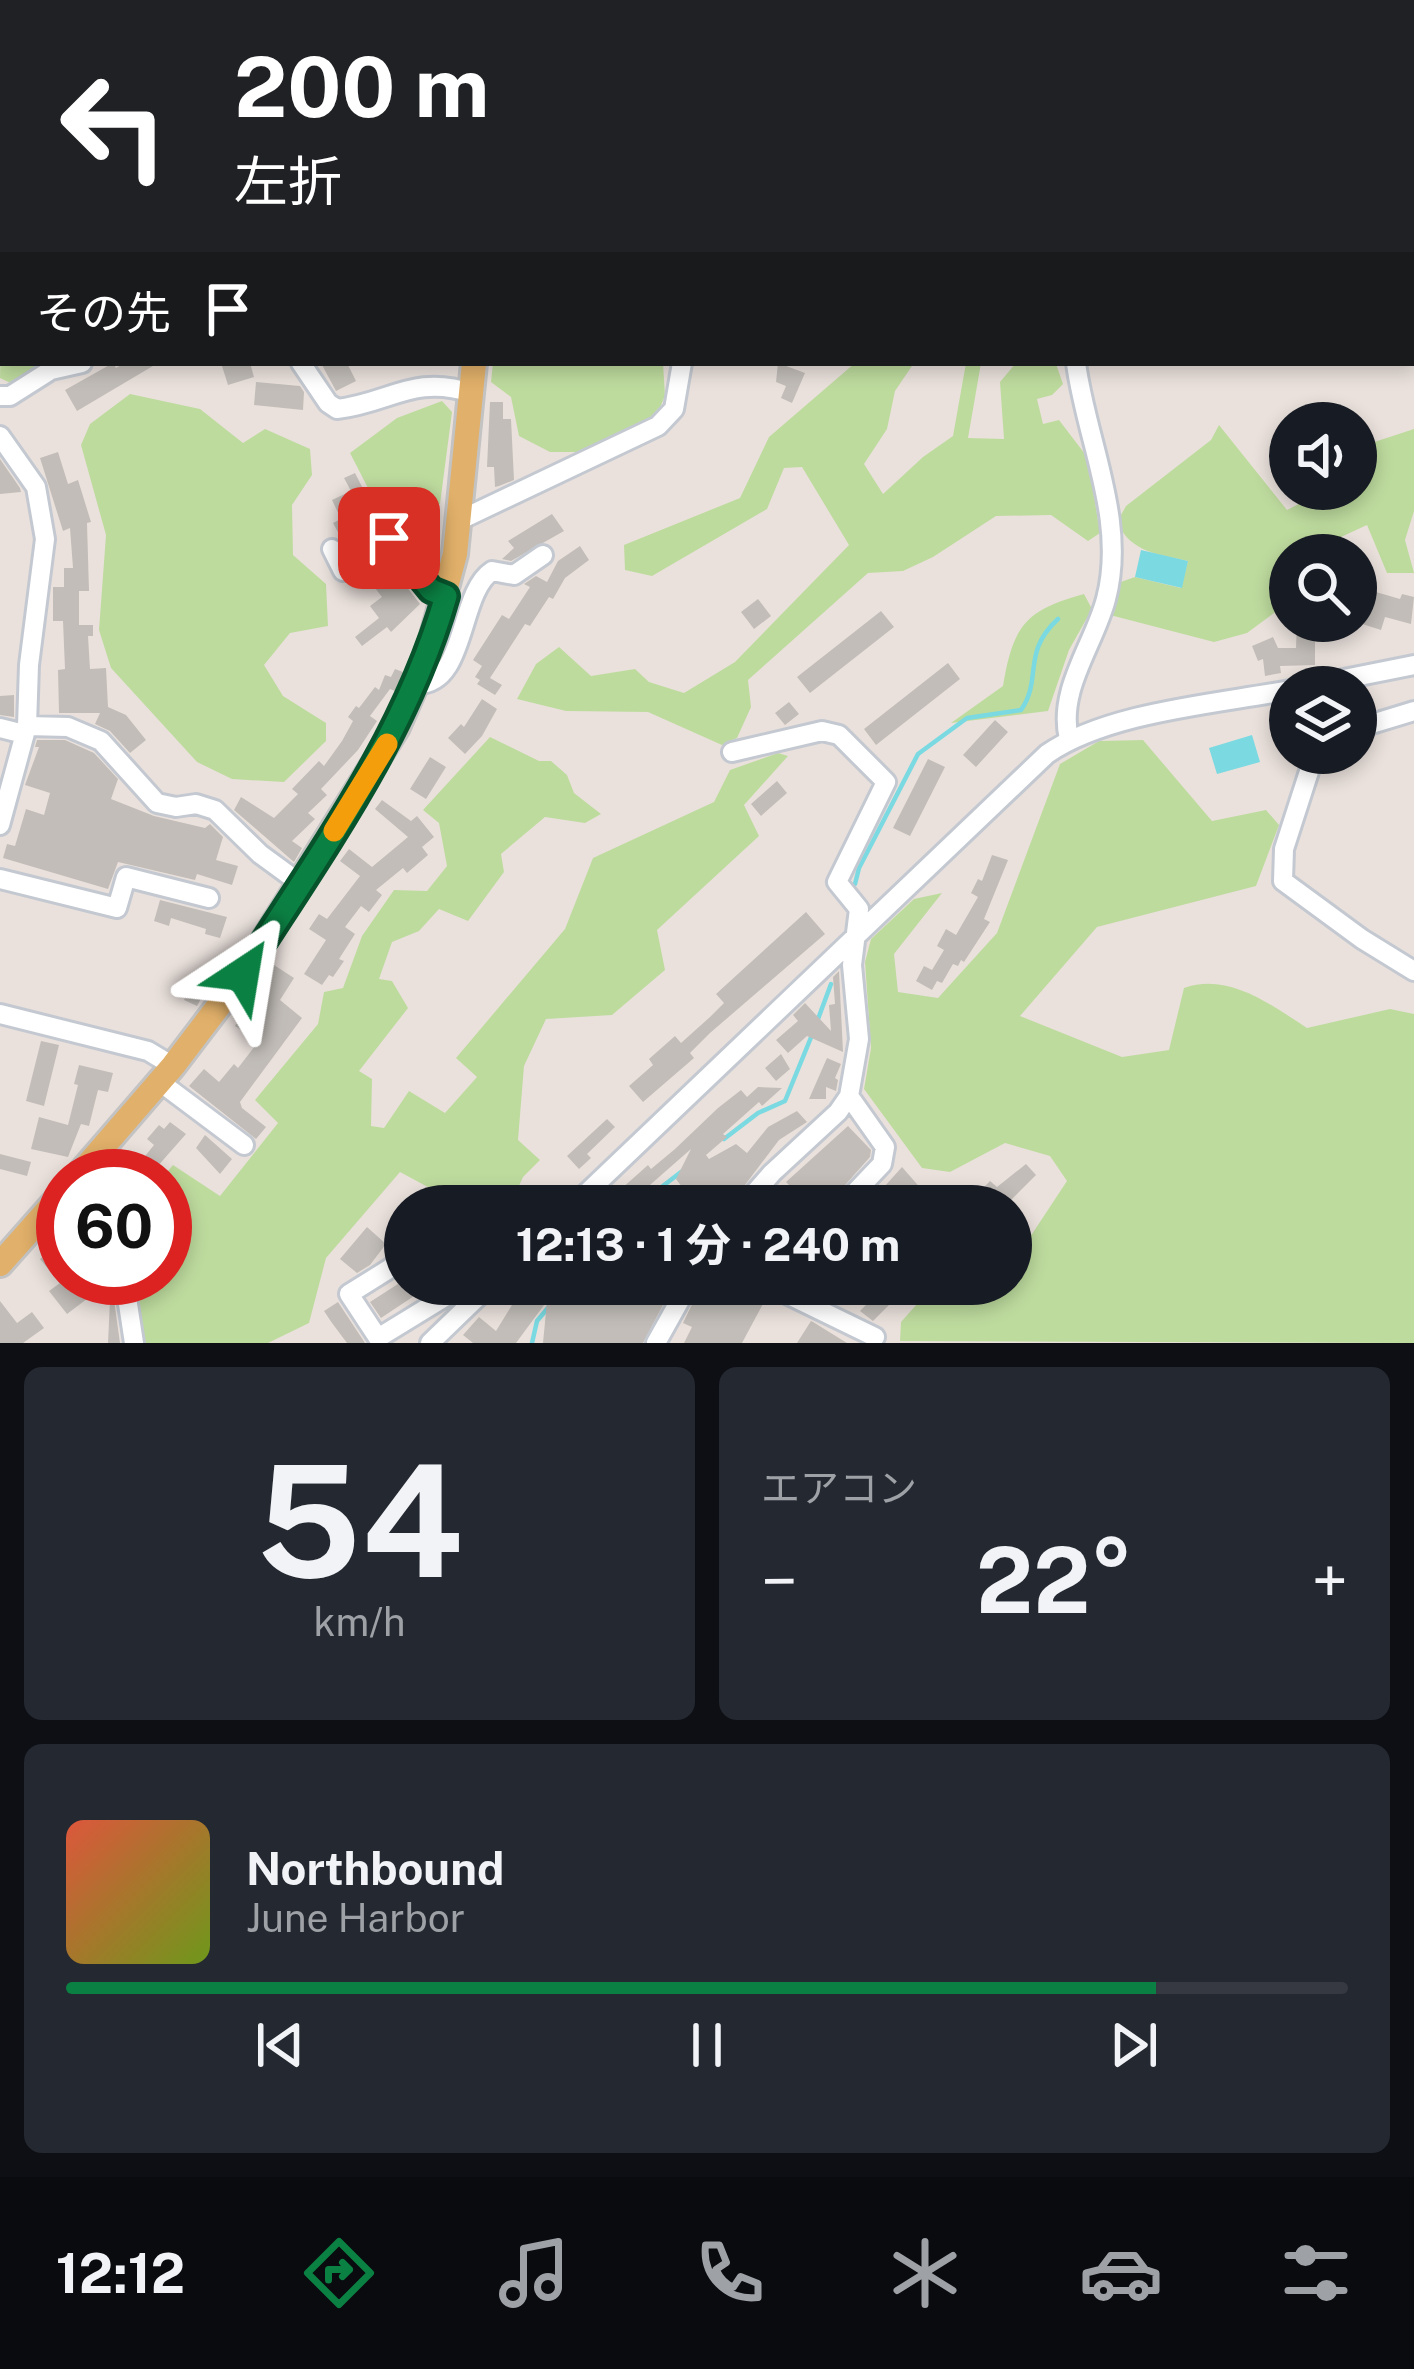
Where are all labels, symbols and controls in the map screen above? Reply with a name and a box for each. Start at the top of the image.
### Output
text: 200 m [234,37,490,136]
icon: left [36,48,192,204]
text: 左折 [234,150,342,213]
icon: arrive [195,276,261,342]
text: その先 [36,286,171,339]
map controls [1269,402,1377,774]
button: sound [1269,402,1377,510]
pin [338,487,440,589]
icon: arrive [356,505,422,571]
button: search [1269,534,1377,642]
button: layers [1269,666,1377,774]
position arrow [180,911,306,1037]
speed limit sign: 60 [36,1149,192,1305]
text: 12:13 · 1 分 · 240 m [516,1218,900,1271]
text: 54 [256,1429,463,1612]
text: エアコン [761,1465,917,1511]
text: 22° [976,1527,1133,1633]
text: − [761,1542,798,1620]
text: + [1311,1542,1348,1620]
text: km/h [314,1599,405,1645]
text: Northbound [246,1842,504,1895]
text: June Harbor [246,1895,465,1941]
icon: previous [247,2012,313,2078]
icon: pause [674,2012,740,2078]
icon: next [1101,2012,1167,2078]
icon: directions [297,2231,381,2315]
icon: music [492,2231,576,2315]
icon: phone [688,2231,772,2315]
icon: climate [883,2231,967,2315]
icon: car [1079,2231,1163,2315]
icon: filters [1274,2231,1358,2315]
text: 12:12 [56,2242,185,2305]

